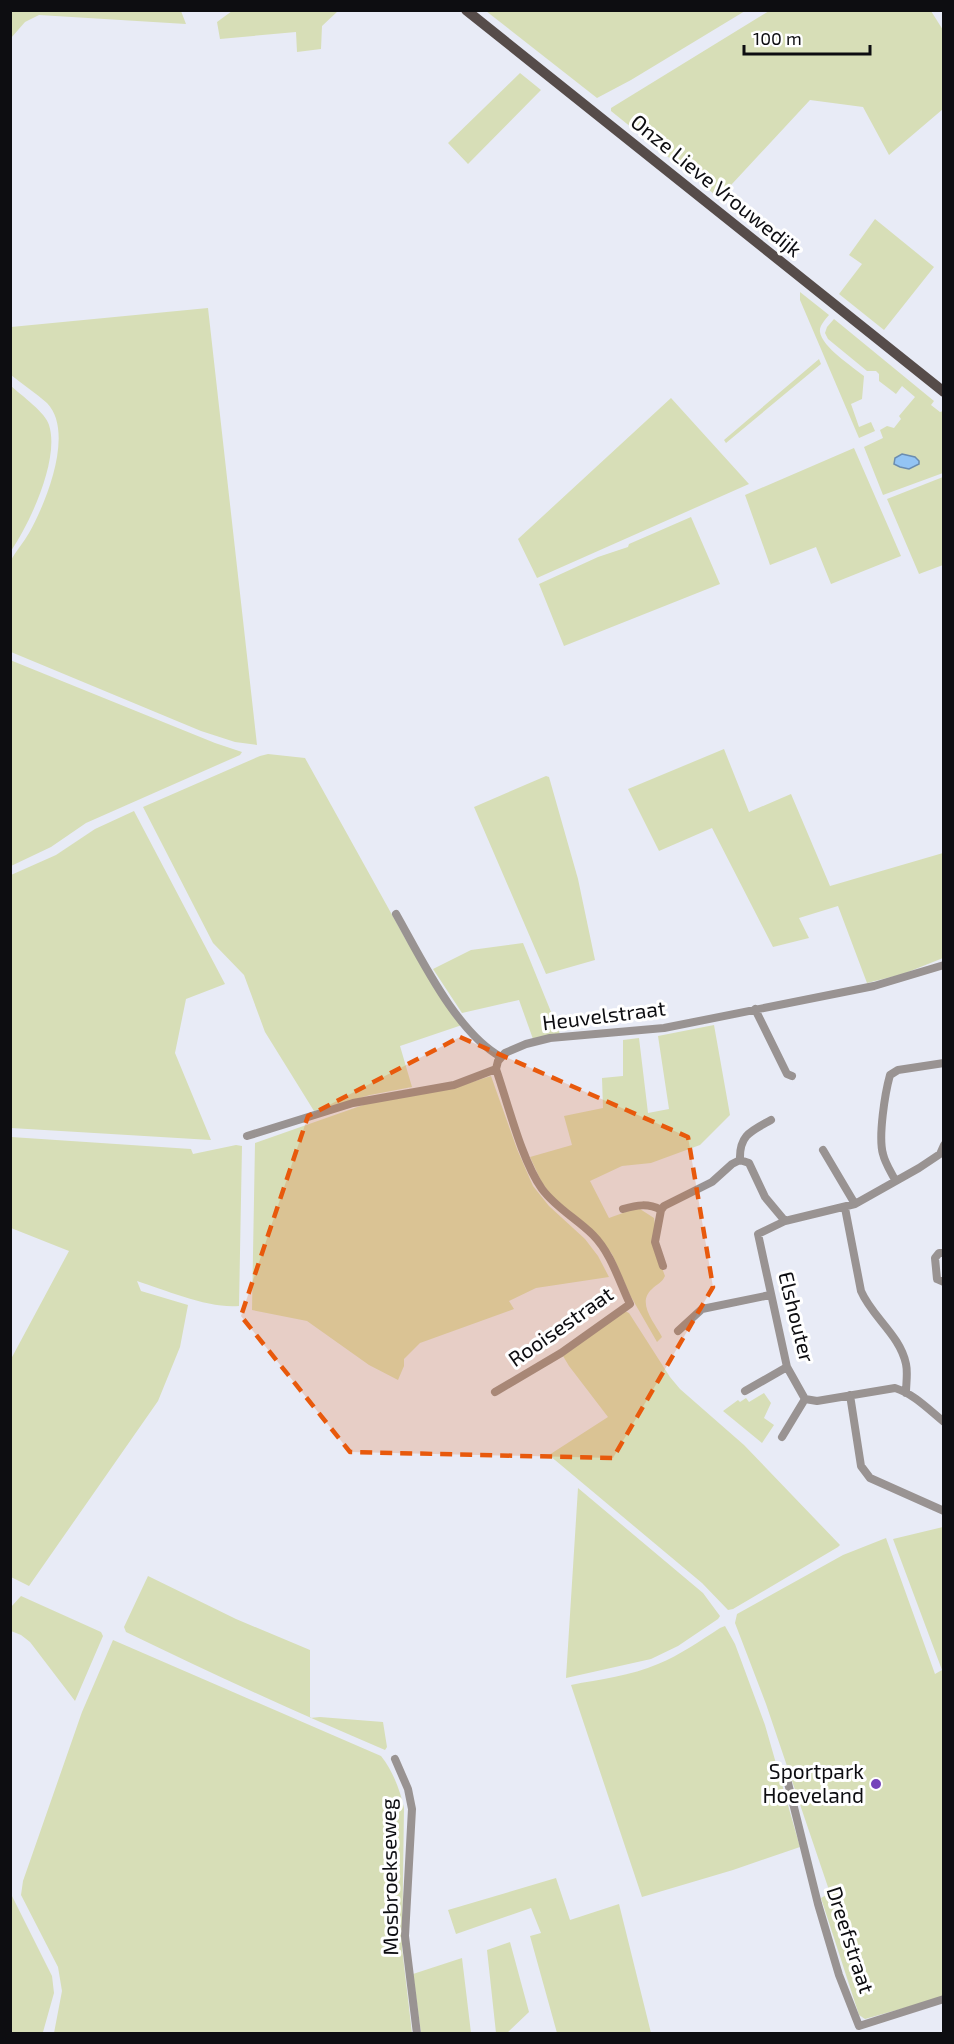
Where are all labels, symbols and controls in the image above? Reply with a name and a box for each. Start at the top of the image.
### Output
scale bar [744,18,870,56]
text: 100 m [753,27,802,49]
street label: Onze Lieve Vrouwedijk [626,108,808,262]
street label: Heuvelstraat [541,995,667,1034]
street label: Elshouter [774,1269,821,1365]
street label: Rooisestraat [503,1281,617,1371]
place label: Sportpark Hoeveland [763,1758,864,1807]
marker: Sportpark Hoeveland [869,1777,883,1791]
street label: Mosbroekseweg [375,1798,402,1956]
street label: Dreefstraat [822,1883,880,1996]

